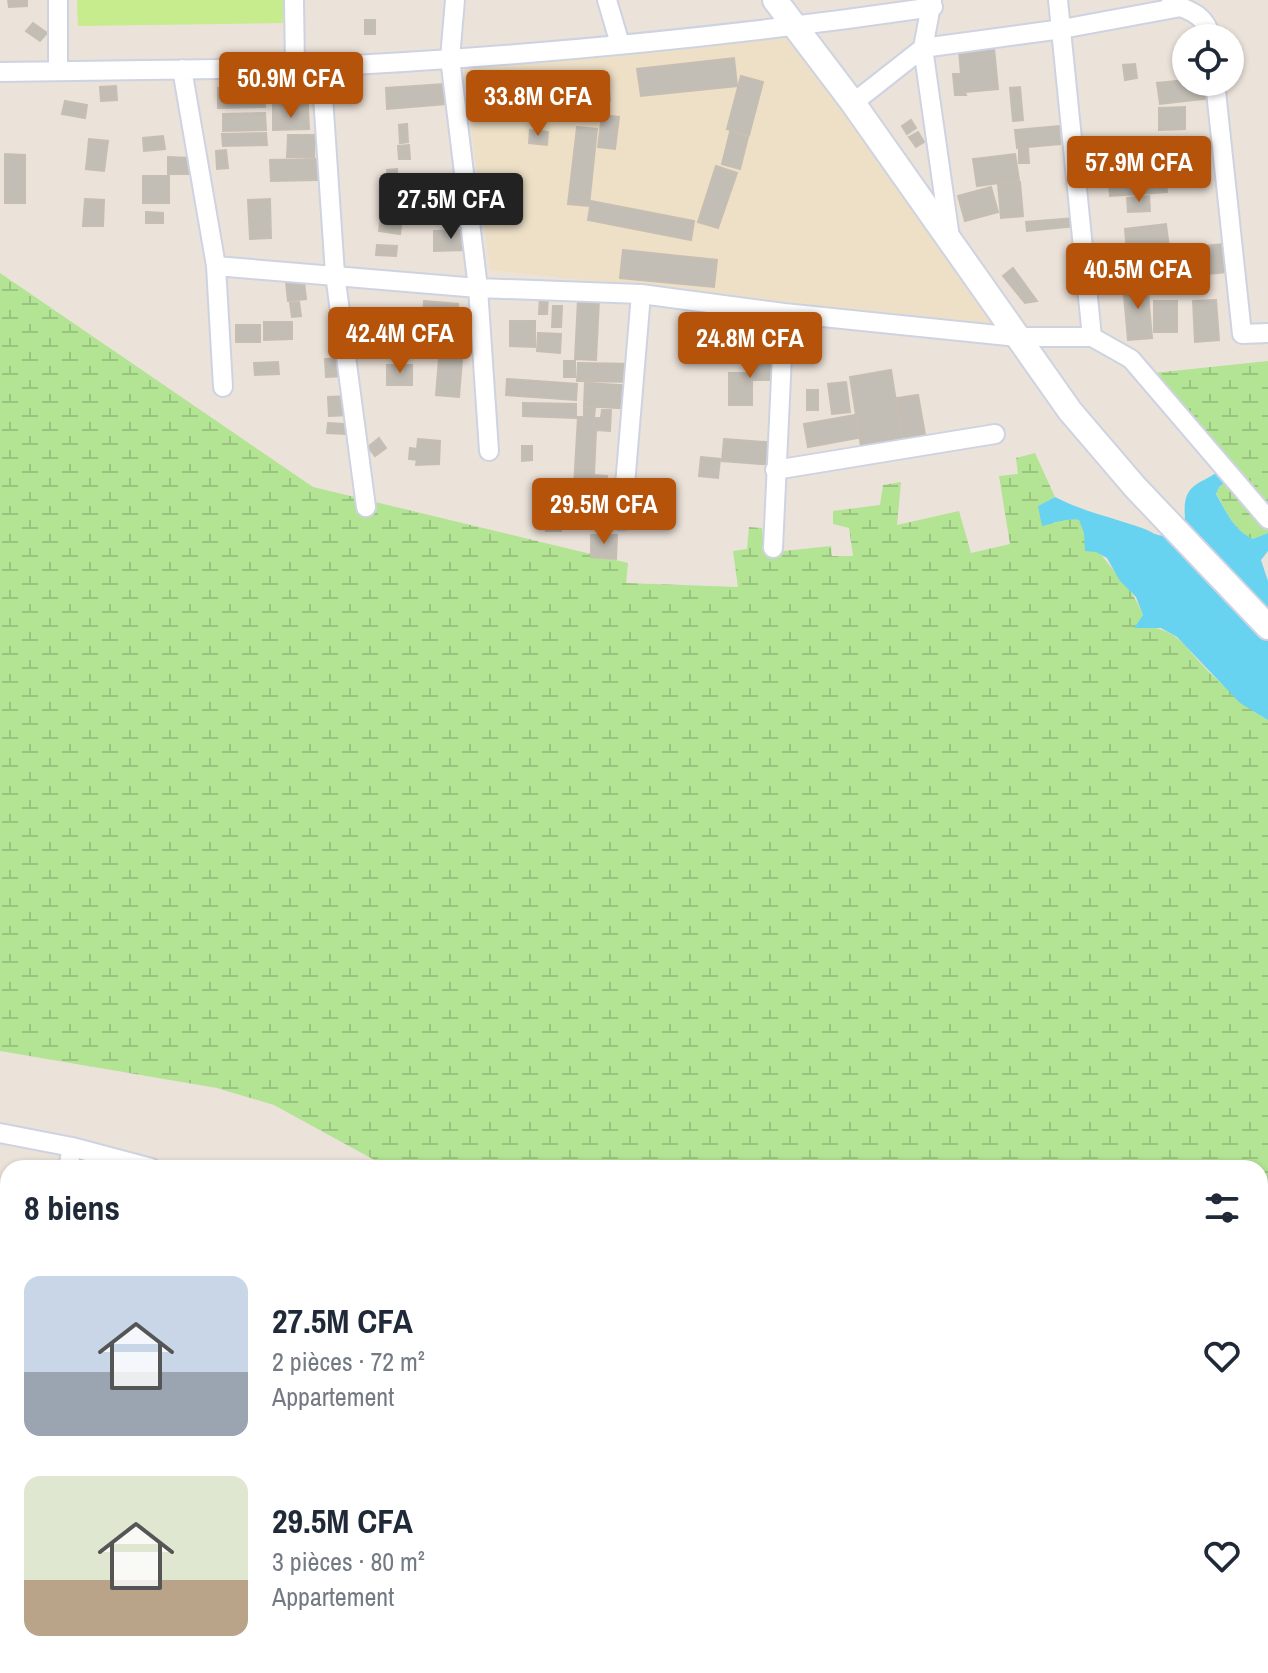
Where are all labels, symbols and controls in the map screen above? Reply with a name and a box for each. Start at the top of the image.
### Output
map controls [1172,24,1244,96]
button: locate [1172,24,1244,96]
pin: 50.9M CFA [199,52,383,120]
text: 50.9M CFA [237,60,345,95]
pin: 33.8M CFA [446,70,630,138]
text: 33.8M CFA [484,78,592,113]
pin: 57.9M CFA [1047,136,1231,204]
text: 57.9M CFA [1085,144,1193,179]
pin: 27.5M CFA [359,173,543,241]
text: 27.5M CFA [397,181,505,216]
pin: 40.5M CFA [1046,243,1230,311]
text: 40.5M CFA [1084,251,1192,286]
pin: 42.4M CFA [308,307,492,375]
pin: 24.8M CFA [658,312,842,380]
text: 42.4M CFA [346,315,454,350]
text: 24.8M CFA [696,320,804,355]
pin: 29.5M CFA [512,478,696,546]
text: 29.5M CFA [550,486,658,521]
text: 8 biens [24,1185,120,1231]
icon: filters [1200,1186,1244,1230]
text: 27.5M CFA [272,1298,413,1344]
icon: home [88,1308,184,1404]
icon: heart [1200,1334,1244,1378]
text: 2 pièces · 72 m² [272,1344,425,1379]
text: Appartement [272,1379,394,1414]
text: 29.5M CFA [272,1498,413,1544]
icon: home [88,1508,184,1604]
icon: heart [1200,1534,1244,1578]
text: 3 pièces · 80 m² [272,1544,425,1579]
text: Appartement [272,1579,394,1614]

